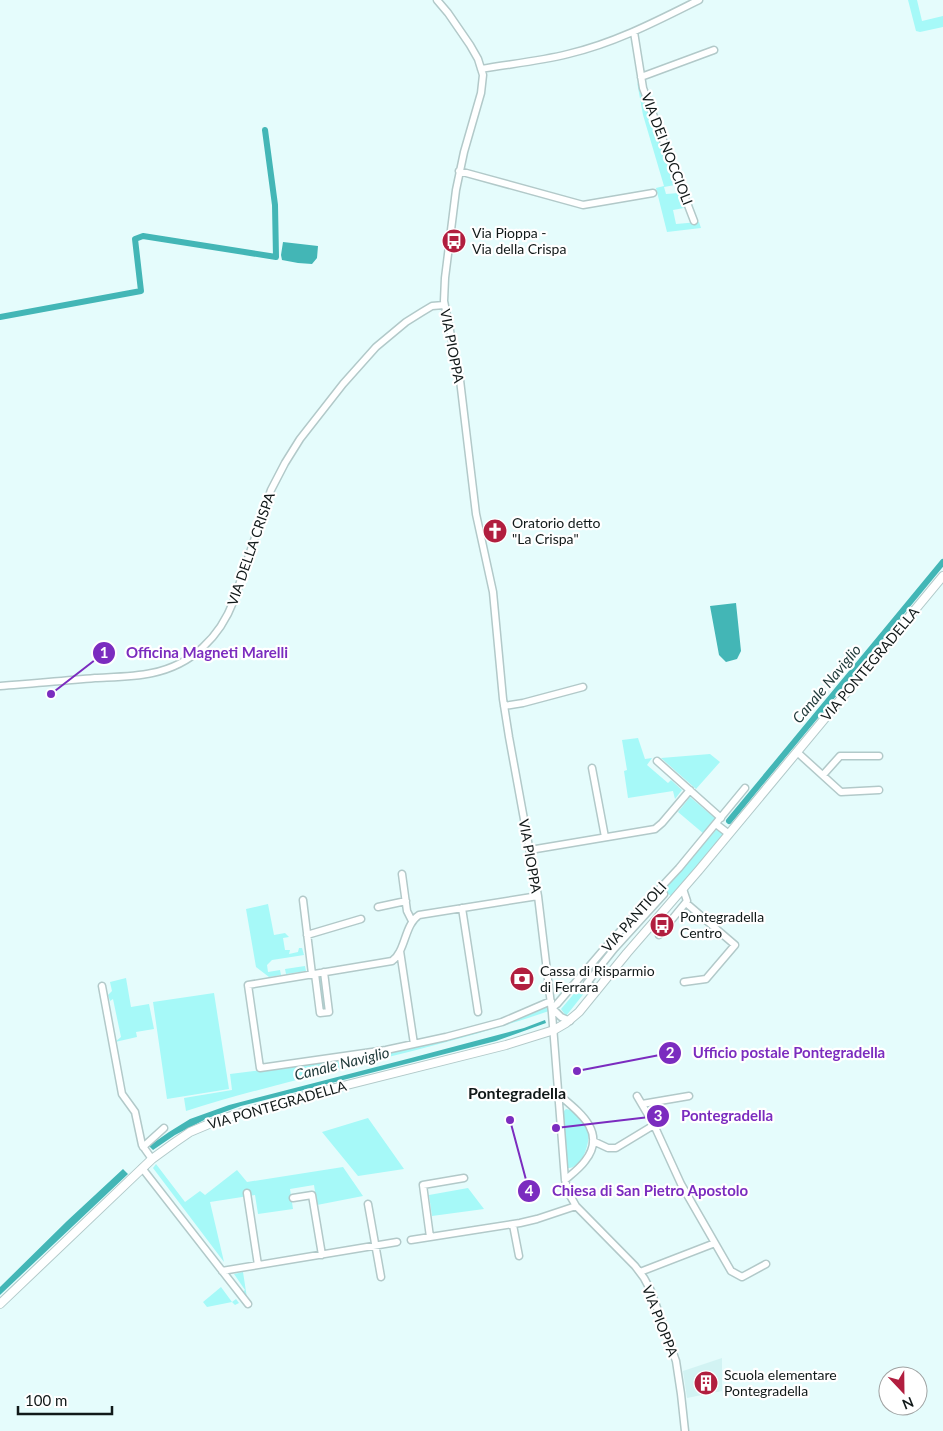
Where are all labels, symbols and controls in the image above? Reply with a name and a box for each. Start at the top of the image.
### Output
street label: VIA DEI NOCCIOLI [638,90,697,207]
place label: Via Pioppa - Via della Crispa [472,224,566,257]
bus stop icon: Via Pioppa - Via della Crispa [441,228,467,254]
street label: VIA PIOPPA [437,307,468,385]
street label: VIA DELLA CRISPA [223,490,278,608]
place label: Oratorio detto "La Crispa" [512,514,601,547]
church icon: Oratorio detto "La Crispa" [482,518,508,544]
street label: VIA PONTEGRADELLA [817,603,923,724]
callout: Officina Magneti Marelli [91,638,299,668]
water label: Canale Naviglio [788,640,864,726]
text: 1 [100,643,108,661]
text: Officina Magneti Marelli [126,643,288,661]
street label: VIA PIOPPA [516,817,545,895]
street label: VIA PANTIOLI [598,878,670,955]
place label: Pontegradella Centro [680,908,764,941]
bus stop icon: Pontegradella Centro [649,912,675,938]
place label: Cassa di Risparmio di Ferrara [540,962,655,995]
bank icon: Cassa di Risparmio di Ferrara [509,966,535,992]
callout: Ufficio postale Pontegradella [657,1038,895,1068]
water label: Canale Naviglio [292,1042,391,1084]
text: 2 [666,1043,675,1061]
text: Ufficio postale Pontegradella [693,1043,885,1061]
street label: VIA PONTEGRADELLA [206,1076,349,1132]
district label: Pontegradella [468,1083,566,1102]
callout: Pontegradella [646,1101,783,1131]
text: 3 [654,1106,662,1124]
text: Pontegradella [681,1106,773,1124]
callout: Chiesa di San Pietro Apostolo [517,1176,758,1206]
text: 4 [525,1181,534,1199]
text: Chiesa di San Pietro Apostolo [552,1181,748,1199]
street label: VIA PIOPPA [639,1283,682,1359]
place label: Scuola elementare Pontegradella [724,1366,837,1399]
north arrow [878,1366,928,1416]
building icon: Scuola elementare Pontegradella [693,1370,719,1396]
scale bar [18,1384,111,1416]
text: 100 m [25,1391,67,1409]
text: N [900,1394,916,1413]

